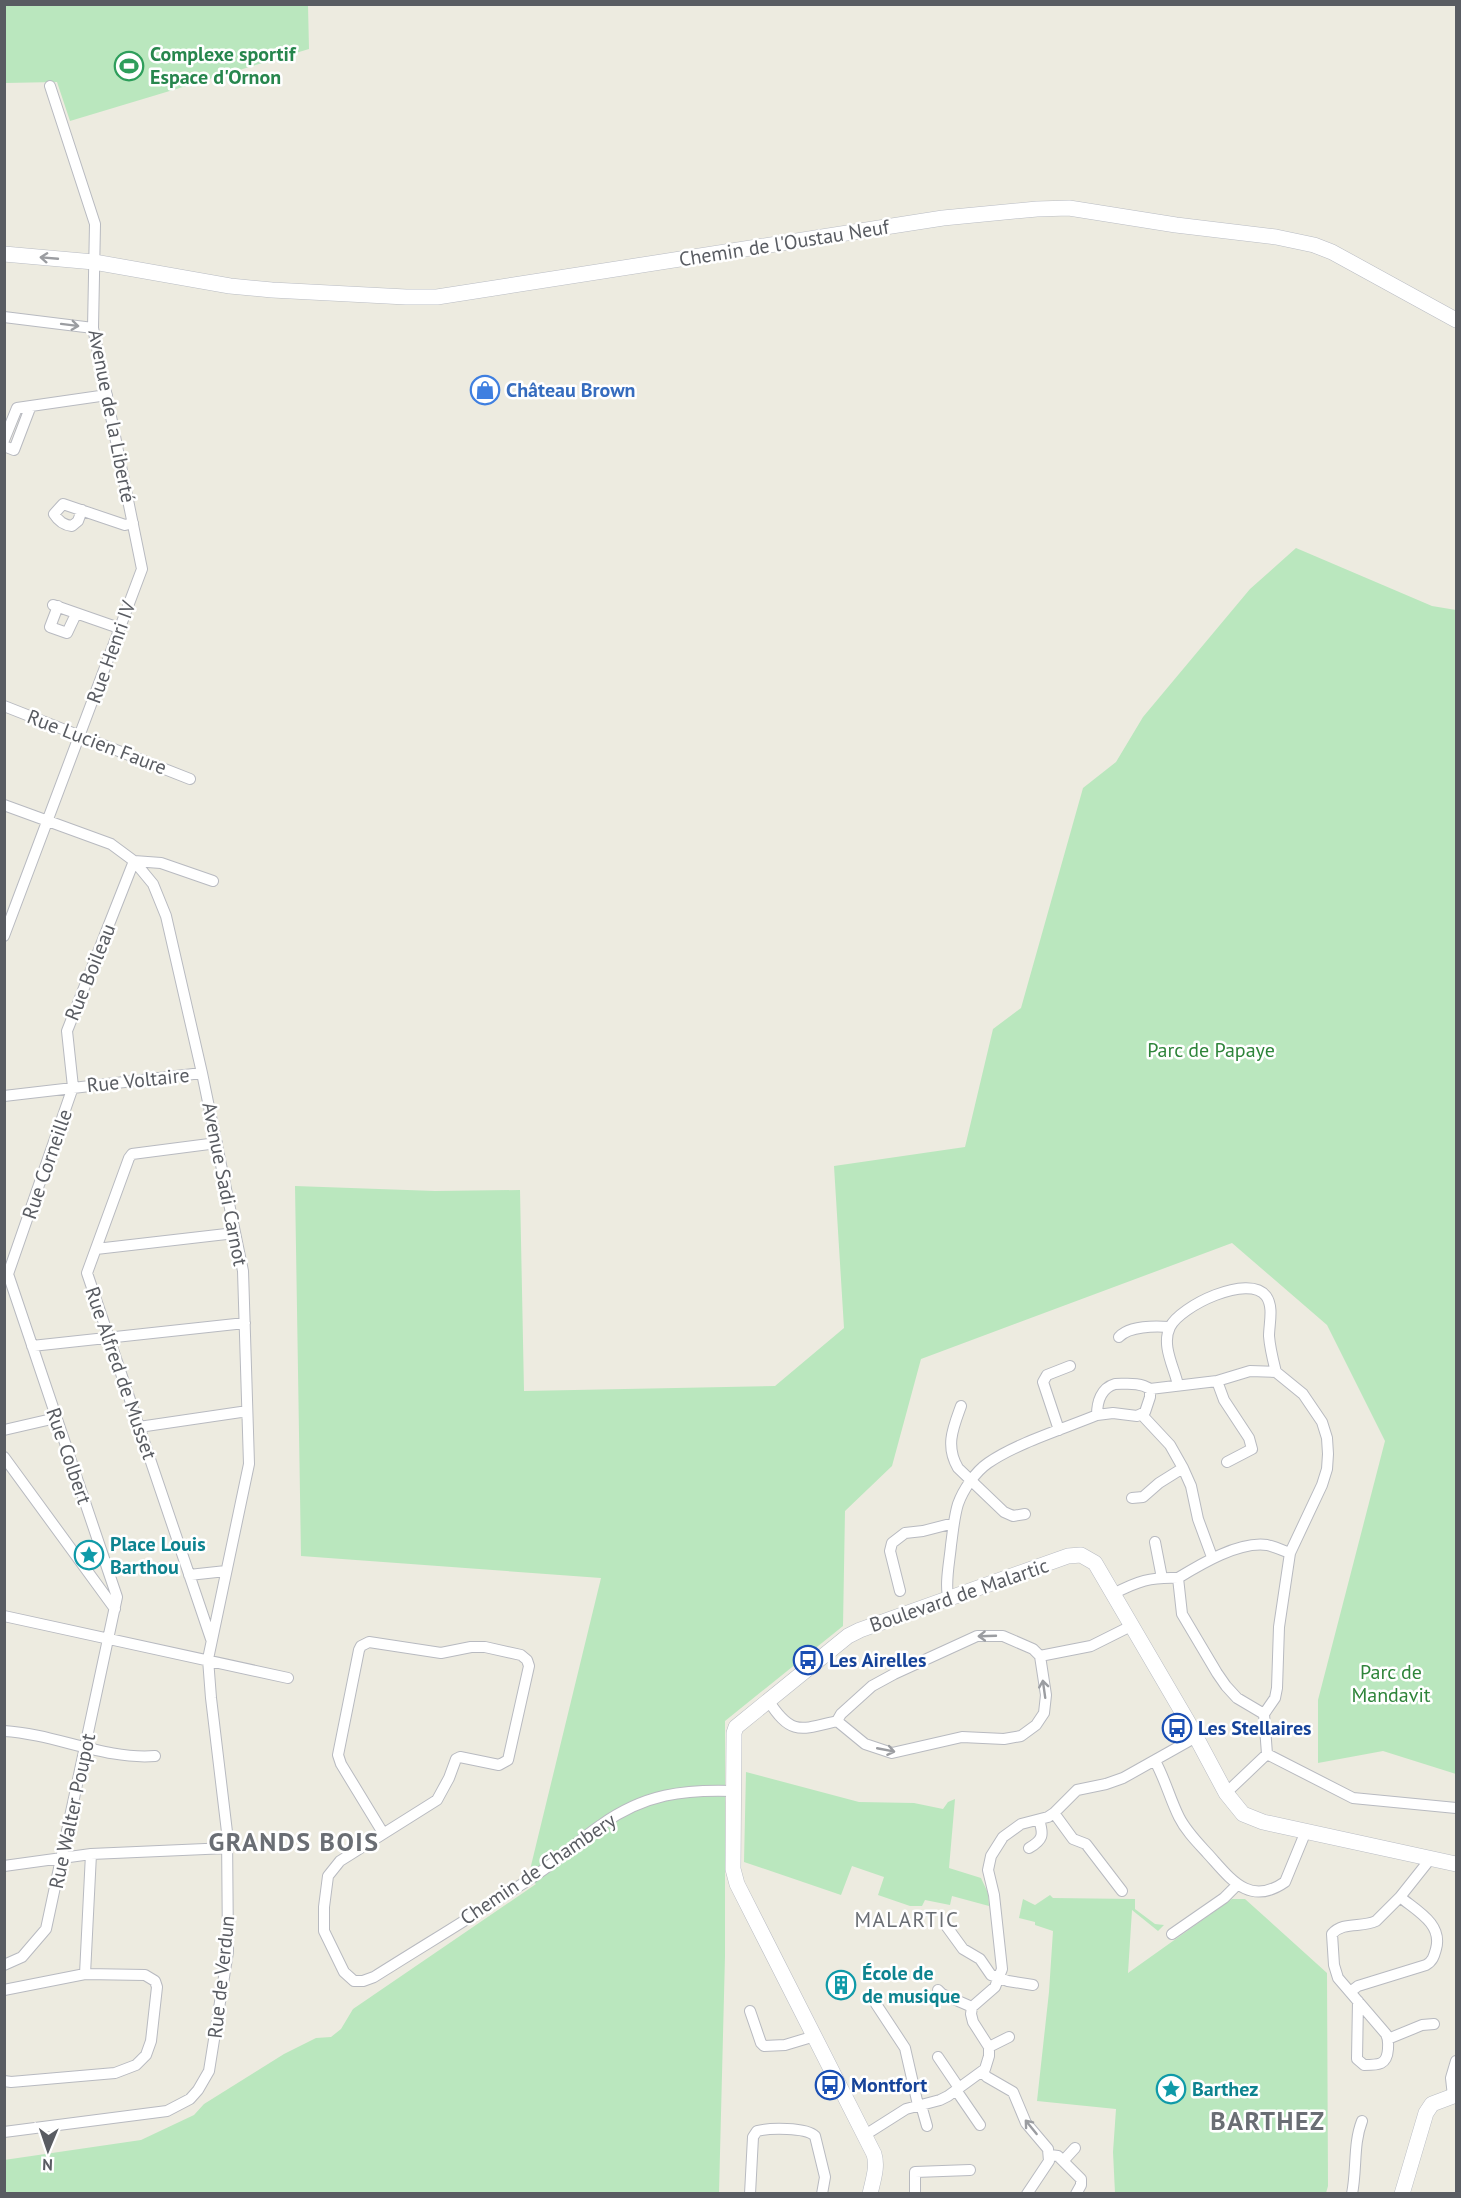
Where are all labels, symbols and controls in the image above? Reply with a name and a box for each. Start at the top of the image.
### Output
place label: Complexe sportif Espace d'Ornon [150,41,297,90]
sports icon: Complexe sportif Espace d'Ornon [113,50,145,82]
street label: Chemin de l'Oustau Neuf [677,213,893,272]
one-way arrow [40,252,60,263]
one-way arrow [59,320,79,331]
street label: Avenue de la Liberté [82,327,142,505]
shop icon: Château Brown [469,374,501,406]
place label: Château Brown [506,377,636,403]
street label: Rue Henri IV [80,597,142,707]
street label: Rue Lucien Faure [23,703,171,781]
street label: Rue Boileau [59,920,121,1024]
park label: Parc de Papaye [1147,1037,1275,1063]
street label: Rue Voltaire [85,1062,191,1098]
street label: Avenue Sadi Carnot [196,1100,254,1268]
street label: Rue Corneille [16,1106,78,1222]
street label: Rue Alfred de Musset [79,1283,163,1463]
street label: Rue Colbert [40,1404,98,1508]
place label: Place Louis Barthou [110,1531,206,1580]
place icon: Place Louis Barthou [73,1539,105,1571]
street label: Boulevard de Malartic [866,1552,1052,1638]
one-way arrow [978,1630,998,1642]
bus stop icon: Les Airelles [792,1644,824,1676]
place label: Les Airelles [829,1647,926,1673]
park label: Parc de Mandavit [1351,1659,1431,1708]
one-way arrow [1039,1680,1050,1699]
bus stop icon: Les Stellaires [1161,1712,1193,1744]
place label: Les Stellaires [1198,1715,1312,1741]
street label: Rue Walter Poupot [43,1731,101,1891]
one-way arrow [876,1745,895,1756]
street label: Chemin de Chambery [455,1807,621,1931]
district label: GRANDS BOIS [209,1825,380,1858]
district label: MALARTIC [854,1906,960,1933]
street label: Rue de Verdun [202,1914,240,2040]
place label: École de de musique [862,1960,960,2009]
building icon: École de de musique [825,1969,857,2001]
bus stop icon: Montfort [814,2069,846,2101]
place label: Montfort [851,2072,927,2098]
place icon: Barthez [1155,2073,1187,2105]
place label: Barthez [1192,2076,1258,2102]
district label: BARTHEZ [1210,2104,1326,2137]
north arrow [18,2120,78,2180]
one-way arrow [1024,2120,1038,2135]
text: N [42,2155,53,2175]

